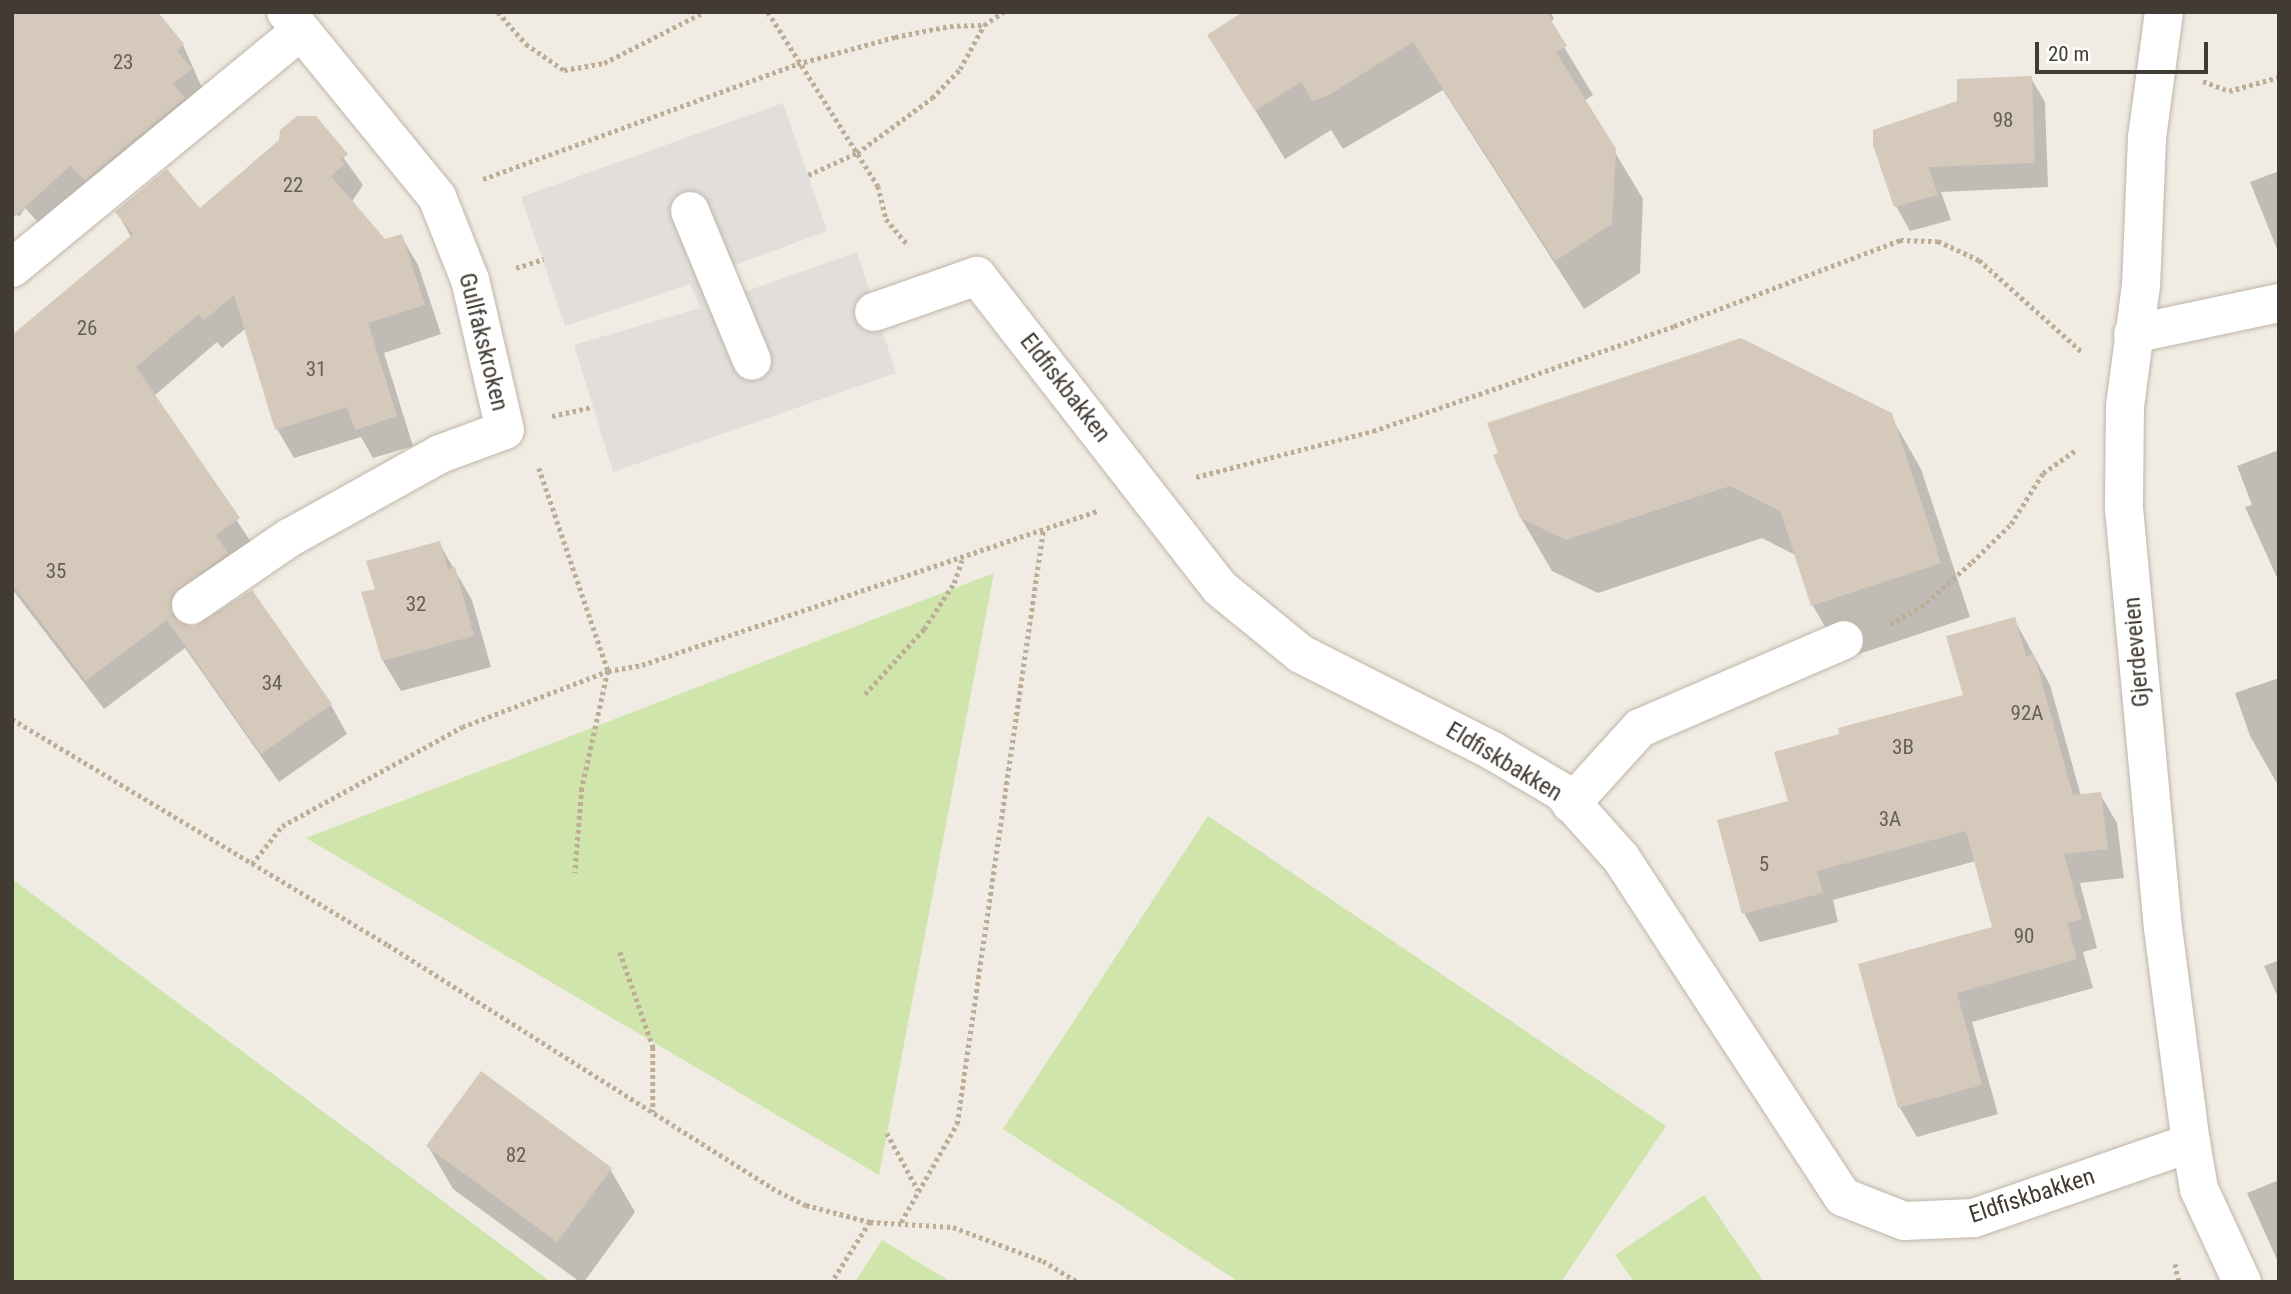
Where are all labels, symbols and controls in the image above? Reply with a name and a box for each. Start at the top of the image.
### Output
scale bar [2039,28,2212,72]
text: 20 m [2048,42,2089,66]
house number: 23 [113,49,133,75]
house number: 98 [1993,107,2013,133]
house number: 22 [283,172,303,198]
street label: Gullfakskroken [452,270,514,414]
house number: 26 [77,315,97,341]
street label: Eldfiskbakken [1013,328,1117,448]
house number: 31 [306,356,326,382]
house number: 35 [46,558,66,584]
house number: 32 [406,591,426,617]
street label: Gjerdeveien [2118,596,2156,708]
house number: 34 [262,670,282,696]
house number: 92A [2011,700,2043,726]
street label: Eldfiskbakken [1441,716,1567,808]
house number: 3B [1892,734,1914,760]
house number: 3A [1879,806,1901,832]
house number: 5 [1759,851,1769,877]
house number: 90 [2014,923,2034,949]
house number: 82 [506,1142,526,1168]
street label: Eldfiskbakken [1966,1162,2098,1230]

